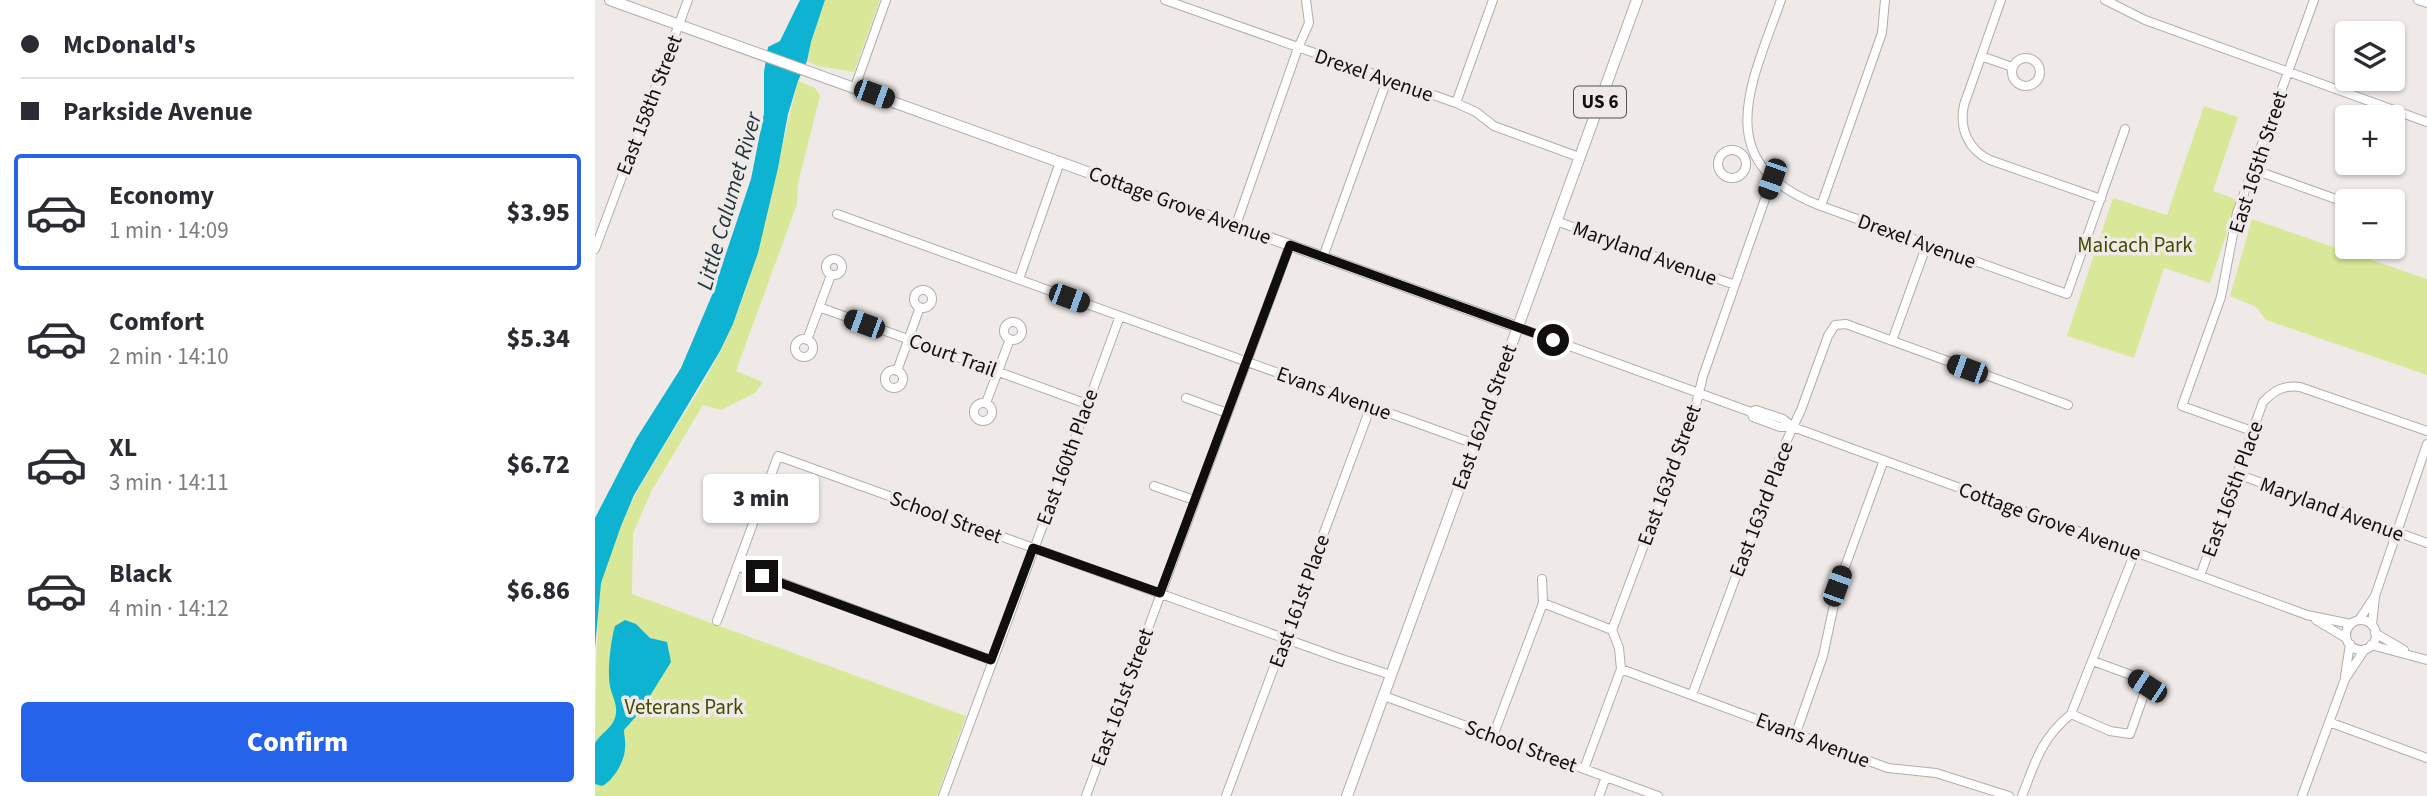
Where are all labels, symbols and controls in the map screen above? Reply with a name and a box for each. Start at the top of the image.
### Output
map controls [2335,21,2405,259]
button: layers [2335,21,2405,91]
text: McDonald's [63,26,196,63]
street label: East 158th Street [608,31,690,179]
street label: Drexel Avenue [1311,41,1437,109]
car [851,77,898,111]
road number: US 6 [1574,86,1626,118]
street label: East 165th Street [2221,87,2295,237]
text: Parkside Avenue [63,93,253,130]
button: + [2335,105,2405,175]
water label: Little Calumet River [688,107,770,294]
car [1756,156,1789,202]
street label: Cottage Grove Avenue [1085,158,1275,252]
text: Economy [109,177,214,214]
icon: car [25,181,88,244]
button: − [2335,189,2405,259]
text: $3.95 [506,194,570,231]
street label: Drexel Avenue [1854,206,1980,276]
street label: Maryland Avenue [1569,213,1721,293]
text: 1 min · 14:09 [109,214,229,247]
park label: Maicach Park [2077,230,2193,260]
car [1046,281,1093,315]
text: Comfort [109,303,204,340]
icon: car [25,307,88,370]
car [841,307,888,341]
text: $5.34 [506,320,570,357]
route start [1537,324,1569,356]
street label: Court Trail [905,325,1001,385]
text: 2 min · 14:10 [109,340,229,373]
street label: East 162nd Street [1444,340,1524,494]
car [1944,352,1991,386]
street label: Evans Avenue [1272,358,1396,428]
street label: East 160th Place [1028,385,1106,529]
street label: East 163rd Street [1630,400,1708,550]
street label: East 165th Place [2193,417,2271,561]
text: XL [109,429,137,466]
icon: car [25,433,88,496]
street label: East 163rd Place [1721,437,1801,581]
text: $6.72 [506,446,570,483]
text: 3 min · 14:11 [109,466,229,499]
street label: Maryland Avenue [2256,469,2408,549]
street label: Cottage Grove Avenue [1955,474,2145,568]
callout: 3 min [704,475,820,524]
text: 3 min [733,482,789,515]
street label: School Street [886,483,1006,551]
street label: East 161st Place [1261,530,1337,672]
text: Black [109,555,172,592]
icon: car [25,559,88,622]
route end [746,560,778,592]
car [1820,563,1855,609]
text: $6.86 [506,572,570,609]
text: 4 min · 14:12 [109,592,229,625]
street label: East 161st Street [1083,624,1161,770]
car [2124,666,2171,706]
park label: Veterans Park [624,692,744,722]
button: Confirm [21,702,574,782]
street label: Evans Avenue [1752,704,1874,776]
street label: School Street [1461,712,1581,780]

